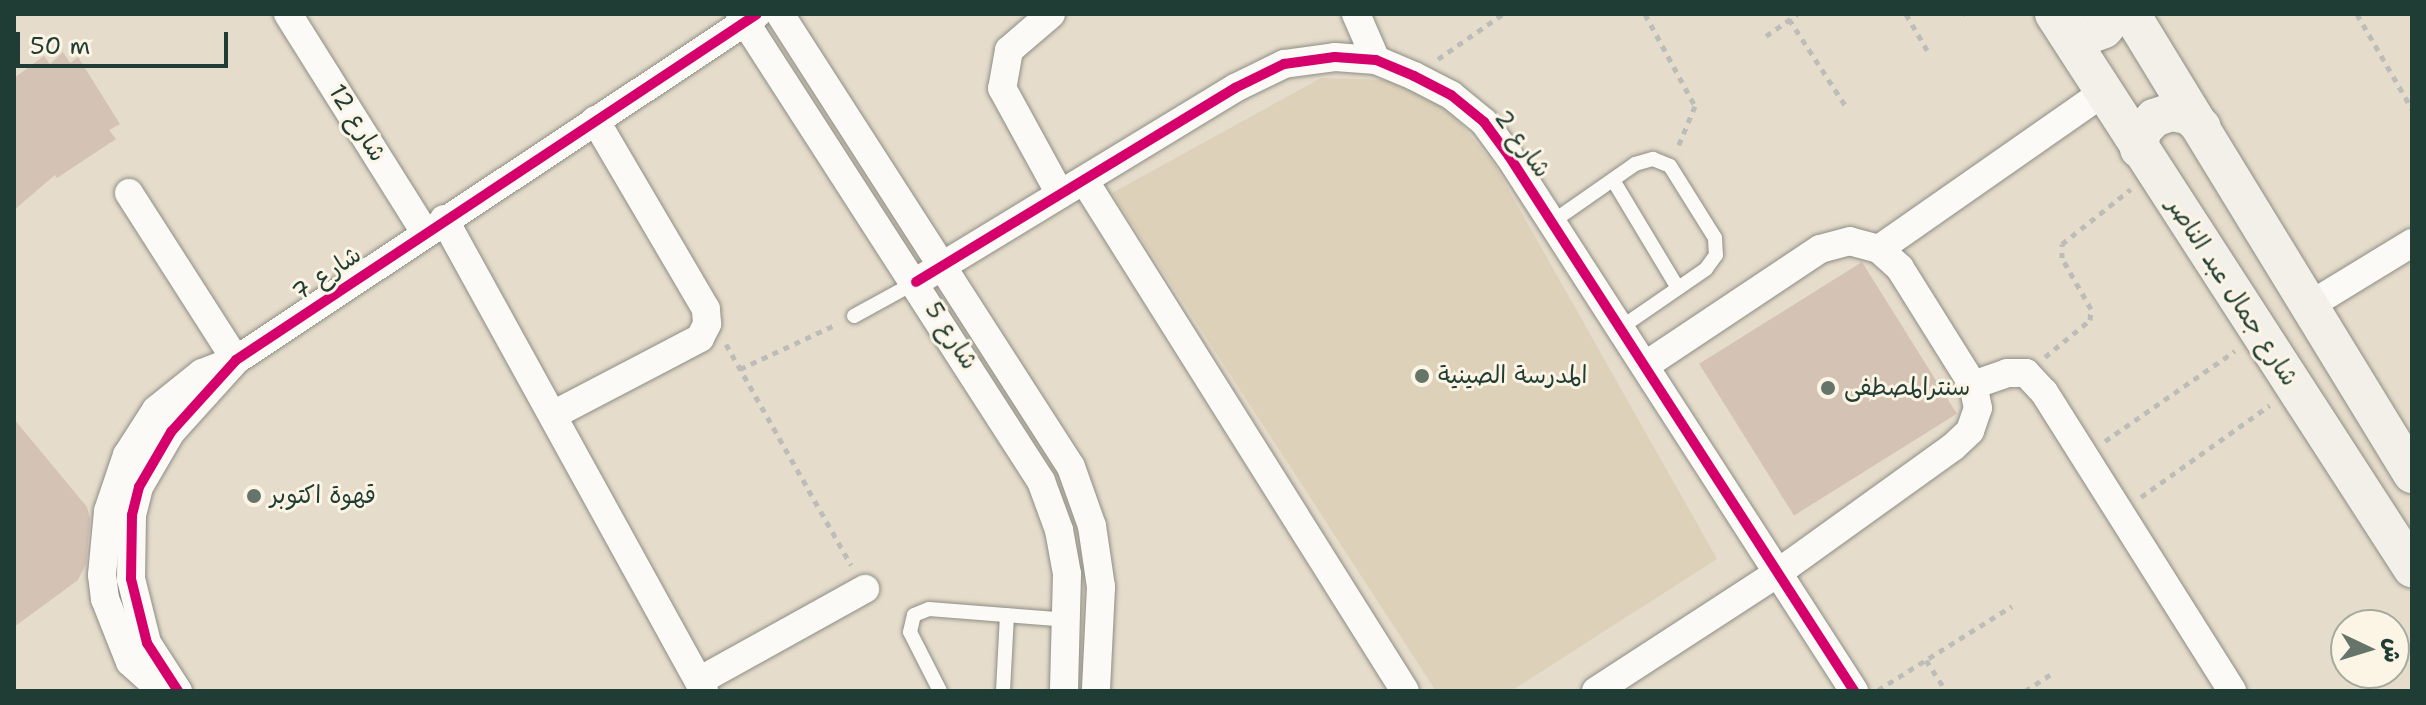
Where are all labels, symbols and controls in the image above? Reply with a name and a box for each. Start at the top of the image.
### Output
scale bar [20,16,232,66]
text: 50 m [30,30,90,62]
street label: شارع 12 [322,79,392,167]
street label: شارع 2 [1488,104,1556,184]
street label: شارع جمال عبد الناصر [2160,192,2304,392]
street label: شارع 7 [287,241,367,307]
street label: شارع 5 [919,297,983,375]
place label: المدرسة الصينية [1438,362,1587,390]
marker: المدرسة الصينية [1413,367,1431,385]
place label: سنترالمصطفى [1844,374,1970,402]
marker: سنترالمصطفى [1819,379,1837,397]
place label: قهوة اكتوبر [270,482,376,510]
marker: قهوة اكتوبر [245,487,263,505]
north arrow [2330,609,2410,689]
text: ش [2377,637,2408,664]

